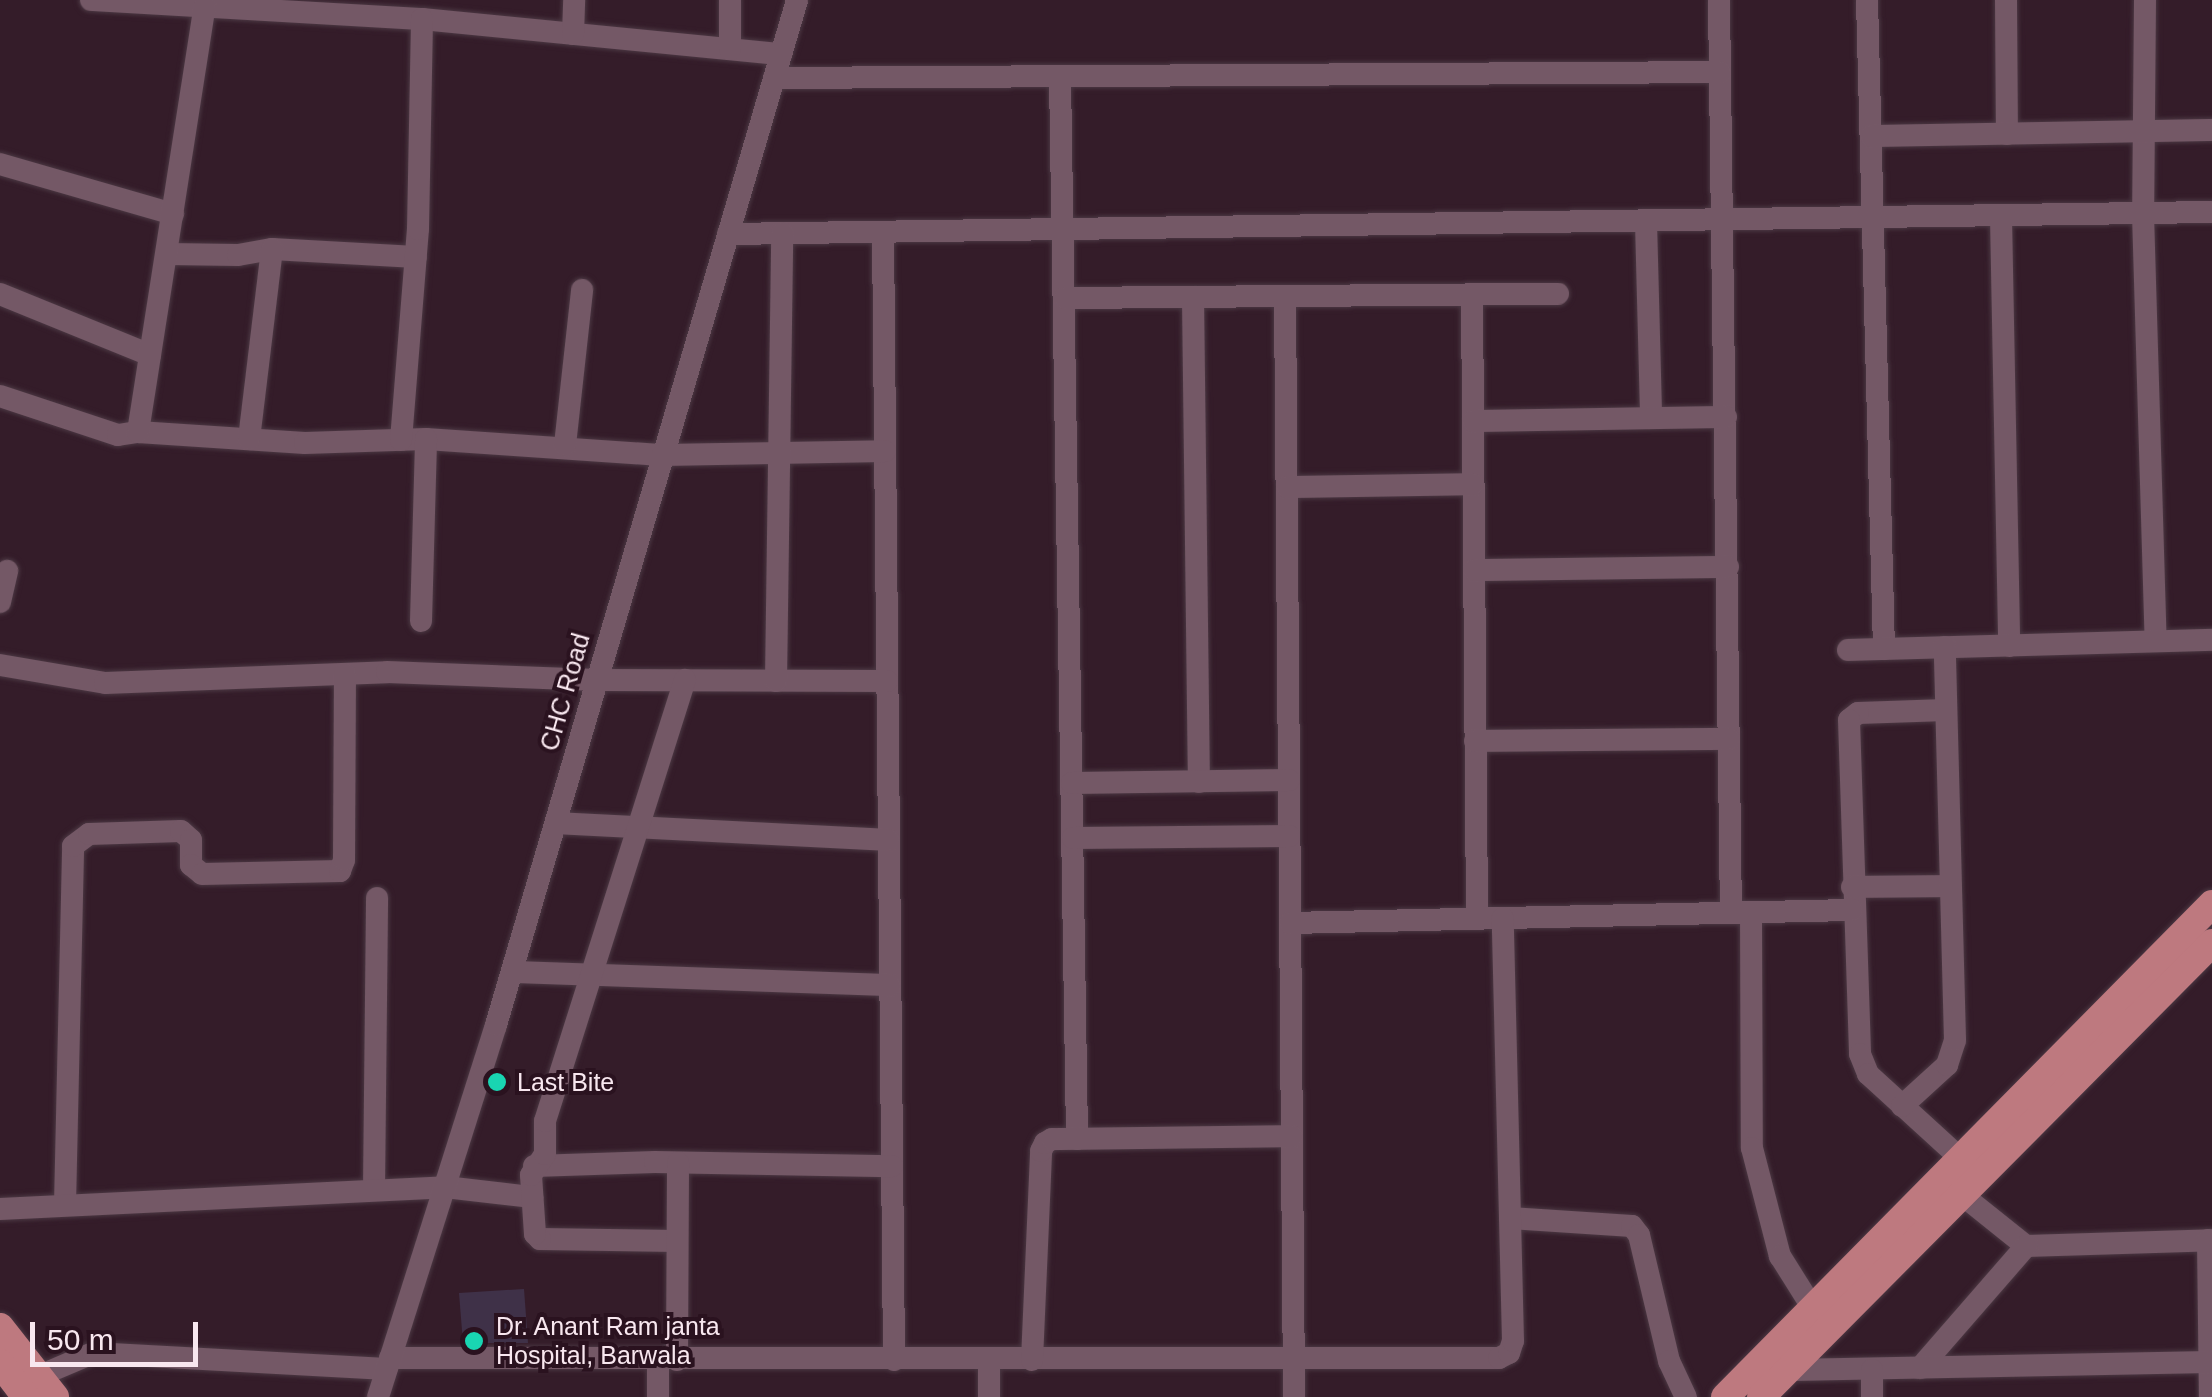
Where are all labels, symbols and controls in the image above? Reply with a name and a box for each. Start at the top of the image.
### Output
street label: CHC Road [534,630,596,754]
place label: Last Bite [517,1067,614,1097]
marker: Last Bite [486,1071,508,1093]
scale bar [35,1302,202,1364]
place label: Dr. Anant Ram janta Hospital, Barwala [496,1312,721,1371]
text: 50 m [47,1323,114,1356]
marker: Dr. Anant Ram janta Hospital, Barwala [461,1328,487,1354]

